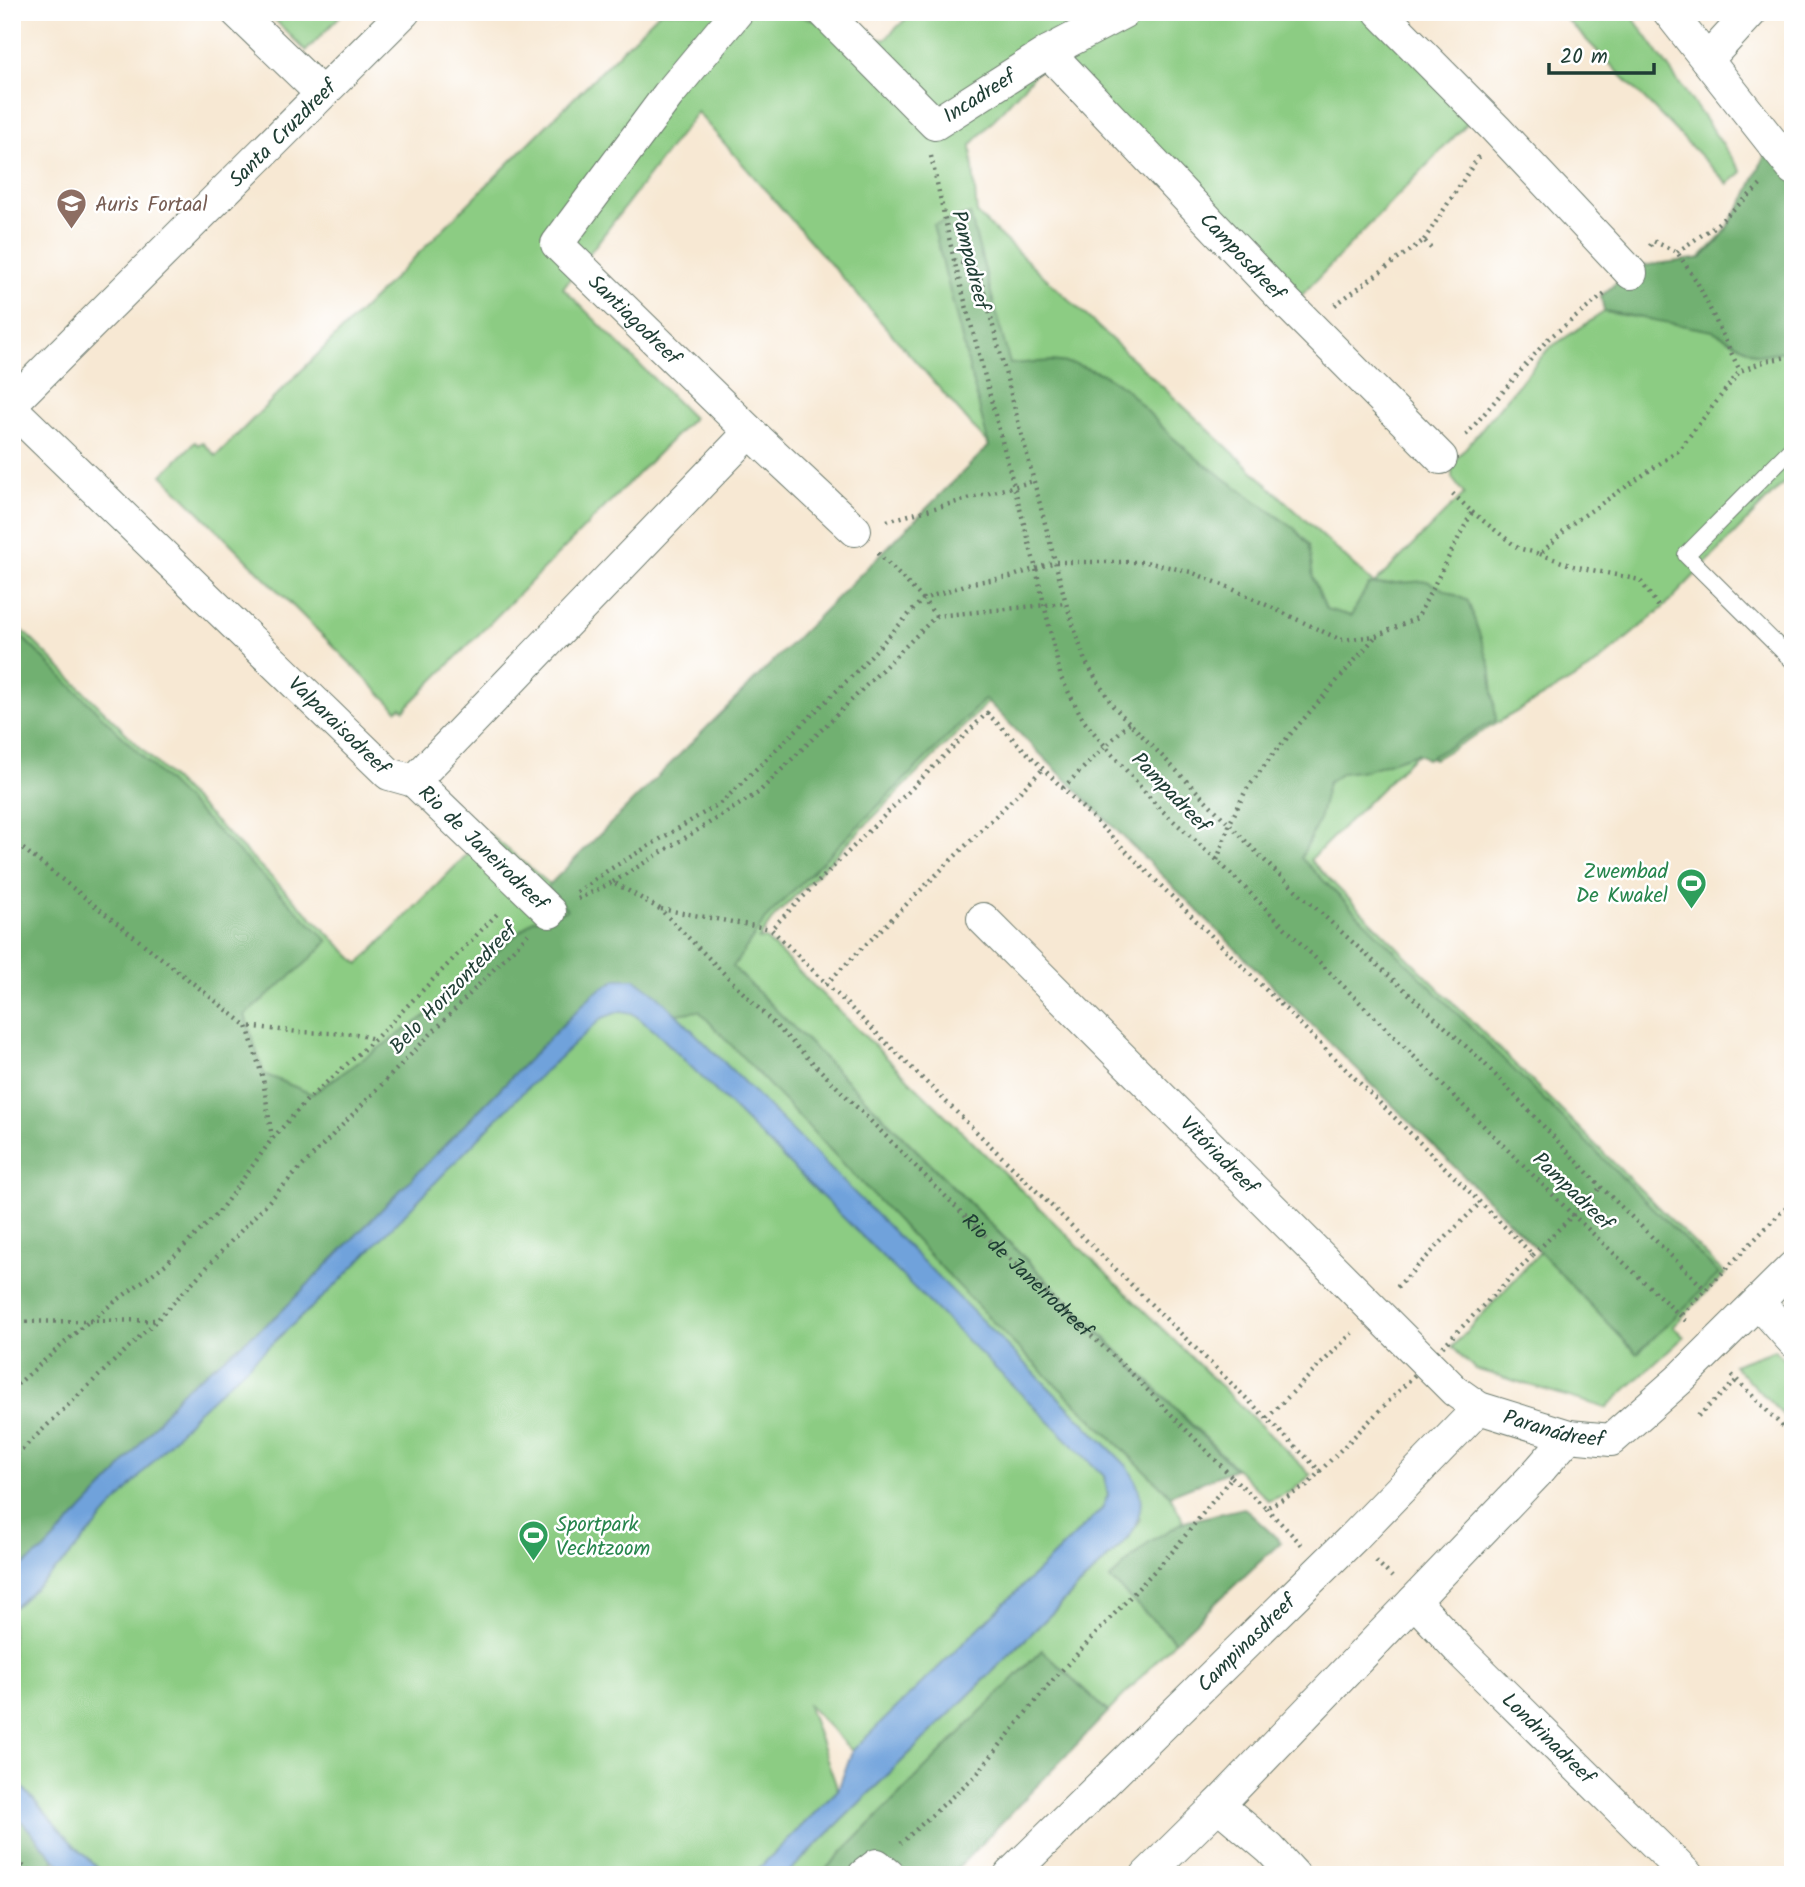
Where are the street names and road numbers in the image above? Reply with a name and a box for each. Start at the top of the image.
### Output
street label: Incadreef [937,60,1025,133]
street label: Santa Cruzdreef [222,71,347,196]
street label: Camposdreef [1191,205,1293,311]
street label: Pampadreef [941,207,998,316]
street label: Santiagodreef [579,267,689,375]
street label: Valparaisodreef [279,669,398,785]
street label: Pampadreef [1123,745,1219,843]
street label: Rio de Janeirodreef [410,778,556,921]
street label: Belo Horizontedreef [382,914,528,1063]
street label: Vitóriadreef [1171,1109,1267,1205]
street label: Pampadreef [1524,1145,1622,1241]
street label: Rio de Janeirodreef [953,1206,1101,1348]
street label: Paranádreef [1499,1402,1608,1457]
street label: Campinasdreef [1190,1586,1306,1701]
street label: Londrinadreef [1493,1685,1603,1795]

